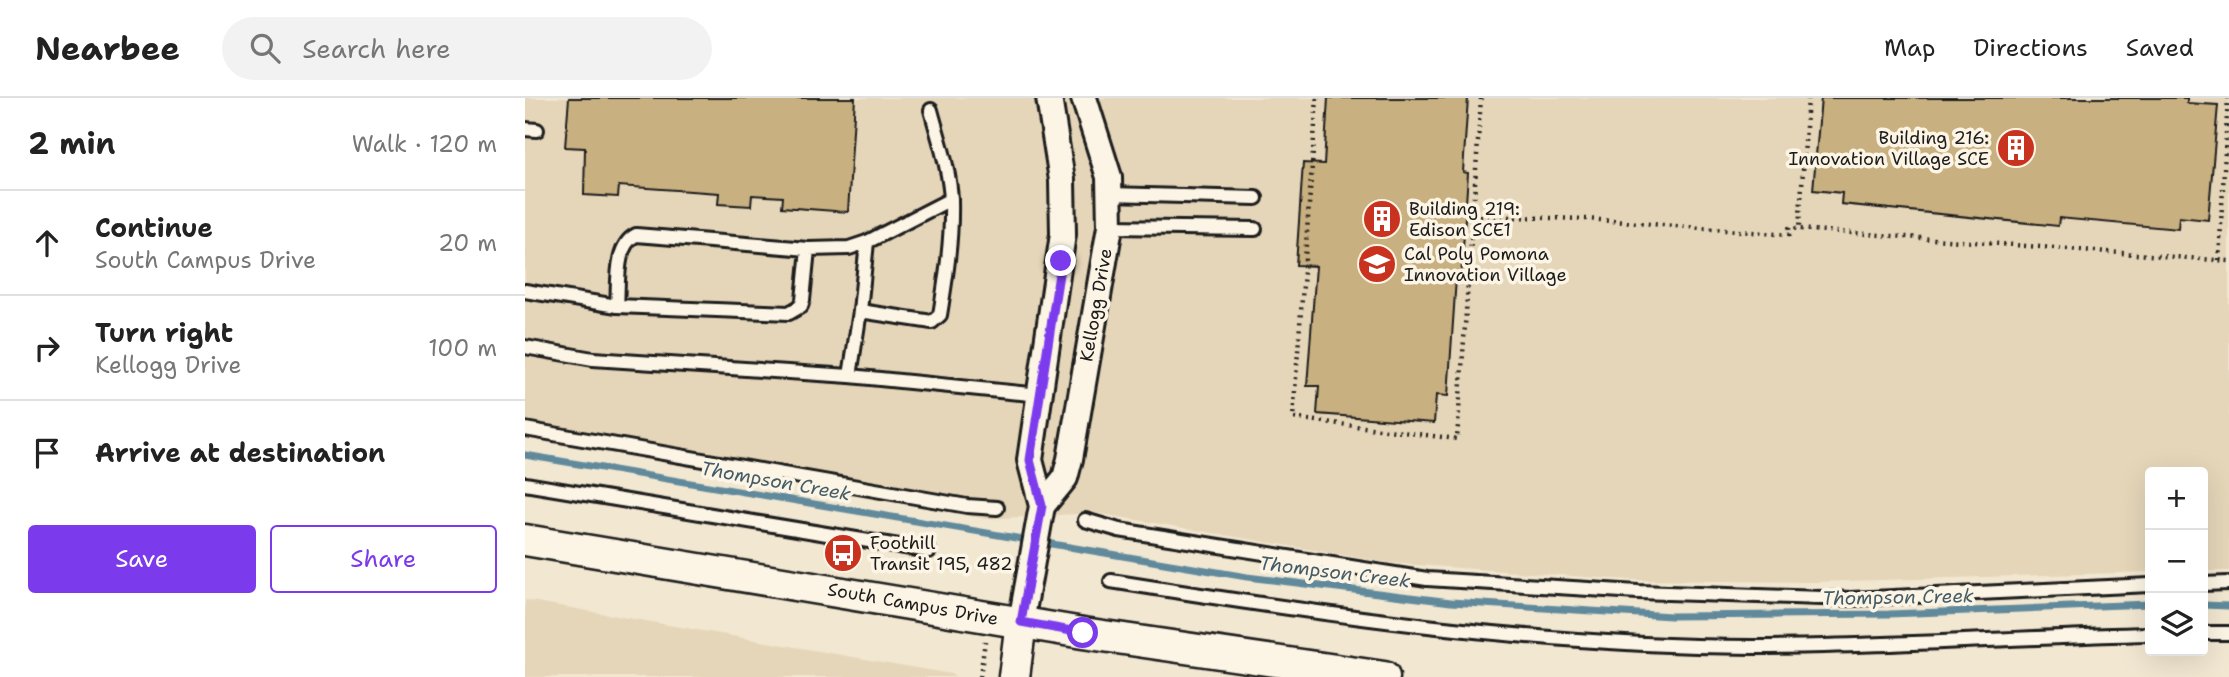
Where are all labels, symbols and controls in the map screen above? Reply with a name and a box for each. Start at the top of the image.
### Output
search box [222,17,712,80]
text: Nearbee [35,26,180,71]
icon: search [246,29,284,67]
text: Search here [302,31,451,66]
text: Map [1884,32,1935,64]
text: Directions [1973,32,2088,64]
text: Saved [2126,32,2194,64]
text: 2 min [28,123,115,164]
place label: Building 216: Innovation Village SCE [1788,126,1989,171]
building icon: Building 216: Innovation Village SCE [1995,127,2037,169]
text: Walk · 120 m [352,129,497,159]
place label: Building 219: Edison SCE1 [1409,197,1520,242]
building icon: Building 219: Edison SCE1 [1361,198,1403,240]
text: Continue [95,210,213,245]
icon: ahead [28,224,66,262]
text: 20 m [438,228,497,258]
place label: Cal Poly Pomona Innovation Village [1404,242,1567,287]
school or university icon: Cal Poly Pomona Innovation Village [1356,243,1398,285]
text: South Campus Drive [95,245,316,275]
route end [1045,245,1076,276]
street label: Kellogg Drive [1074,246,1118,364]
text: Turn right [95,315,233,350]
icon: right [28,329,66,367]
text: 100 m [428,333,497,363]
text: Kellogg Drive [95,350,242,380]
icon: arrive [28,434,66,472]
text: Arrive at destination [95,435,385,470]
water label: Thompson Creek [699,456,853,507]
map controls [2145,467,2208,656]
button: + [2145,467,2208,530]
button: Save [28,525,256,593]
button: Share [270,525,497,593]
button: − [2145,530,2208,593]
place label: Foothill Transit 195, 482 [870,531,1013,576]
bus stop icon: Foothill Transit 195, 482 [822,532,864,574]
water label: Thompson Creek [1258,550,1412,594]
street label: South Campus Drive [826,577,1000,631]
water label: Thompson Creek [1822,583,1974,611]
button: layers [2145,593,2208,656]
route start [1067,617,1098,648]

